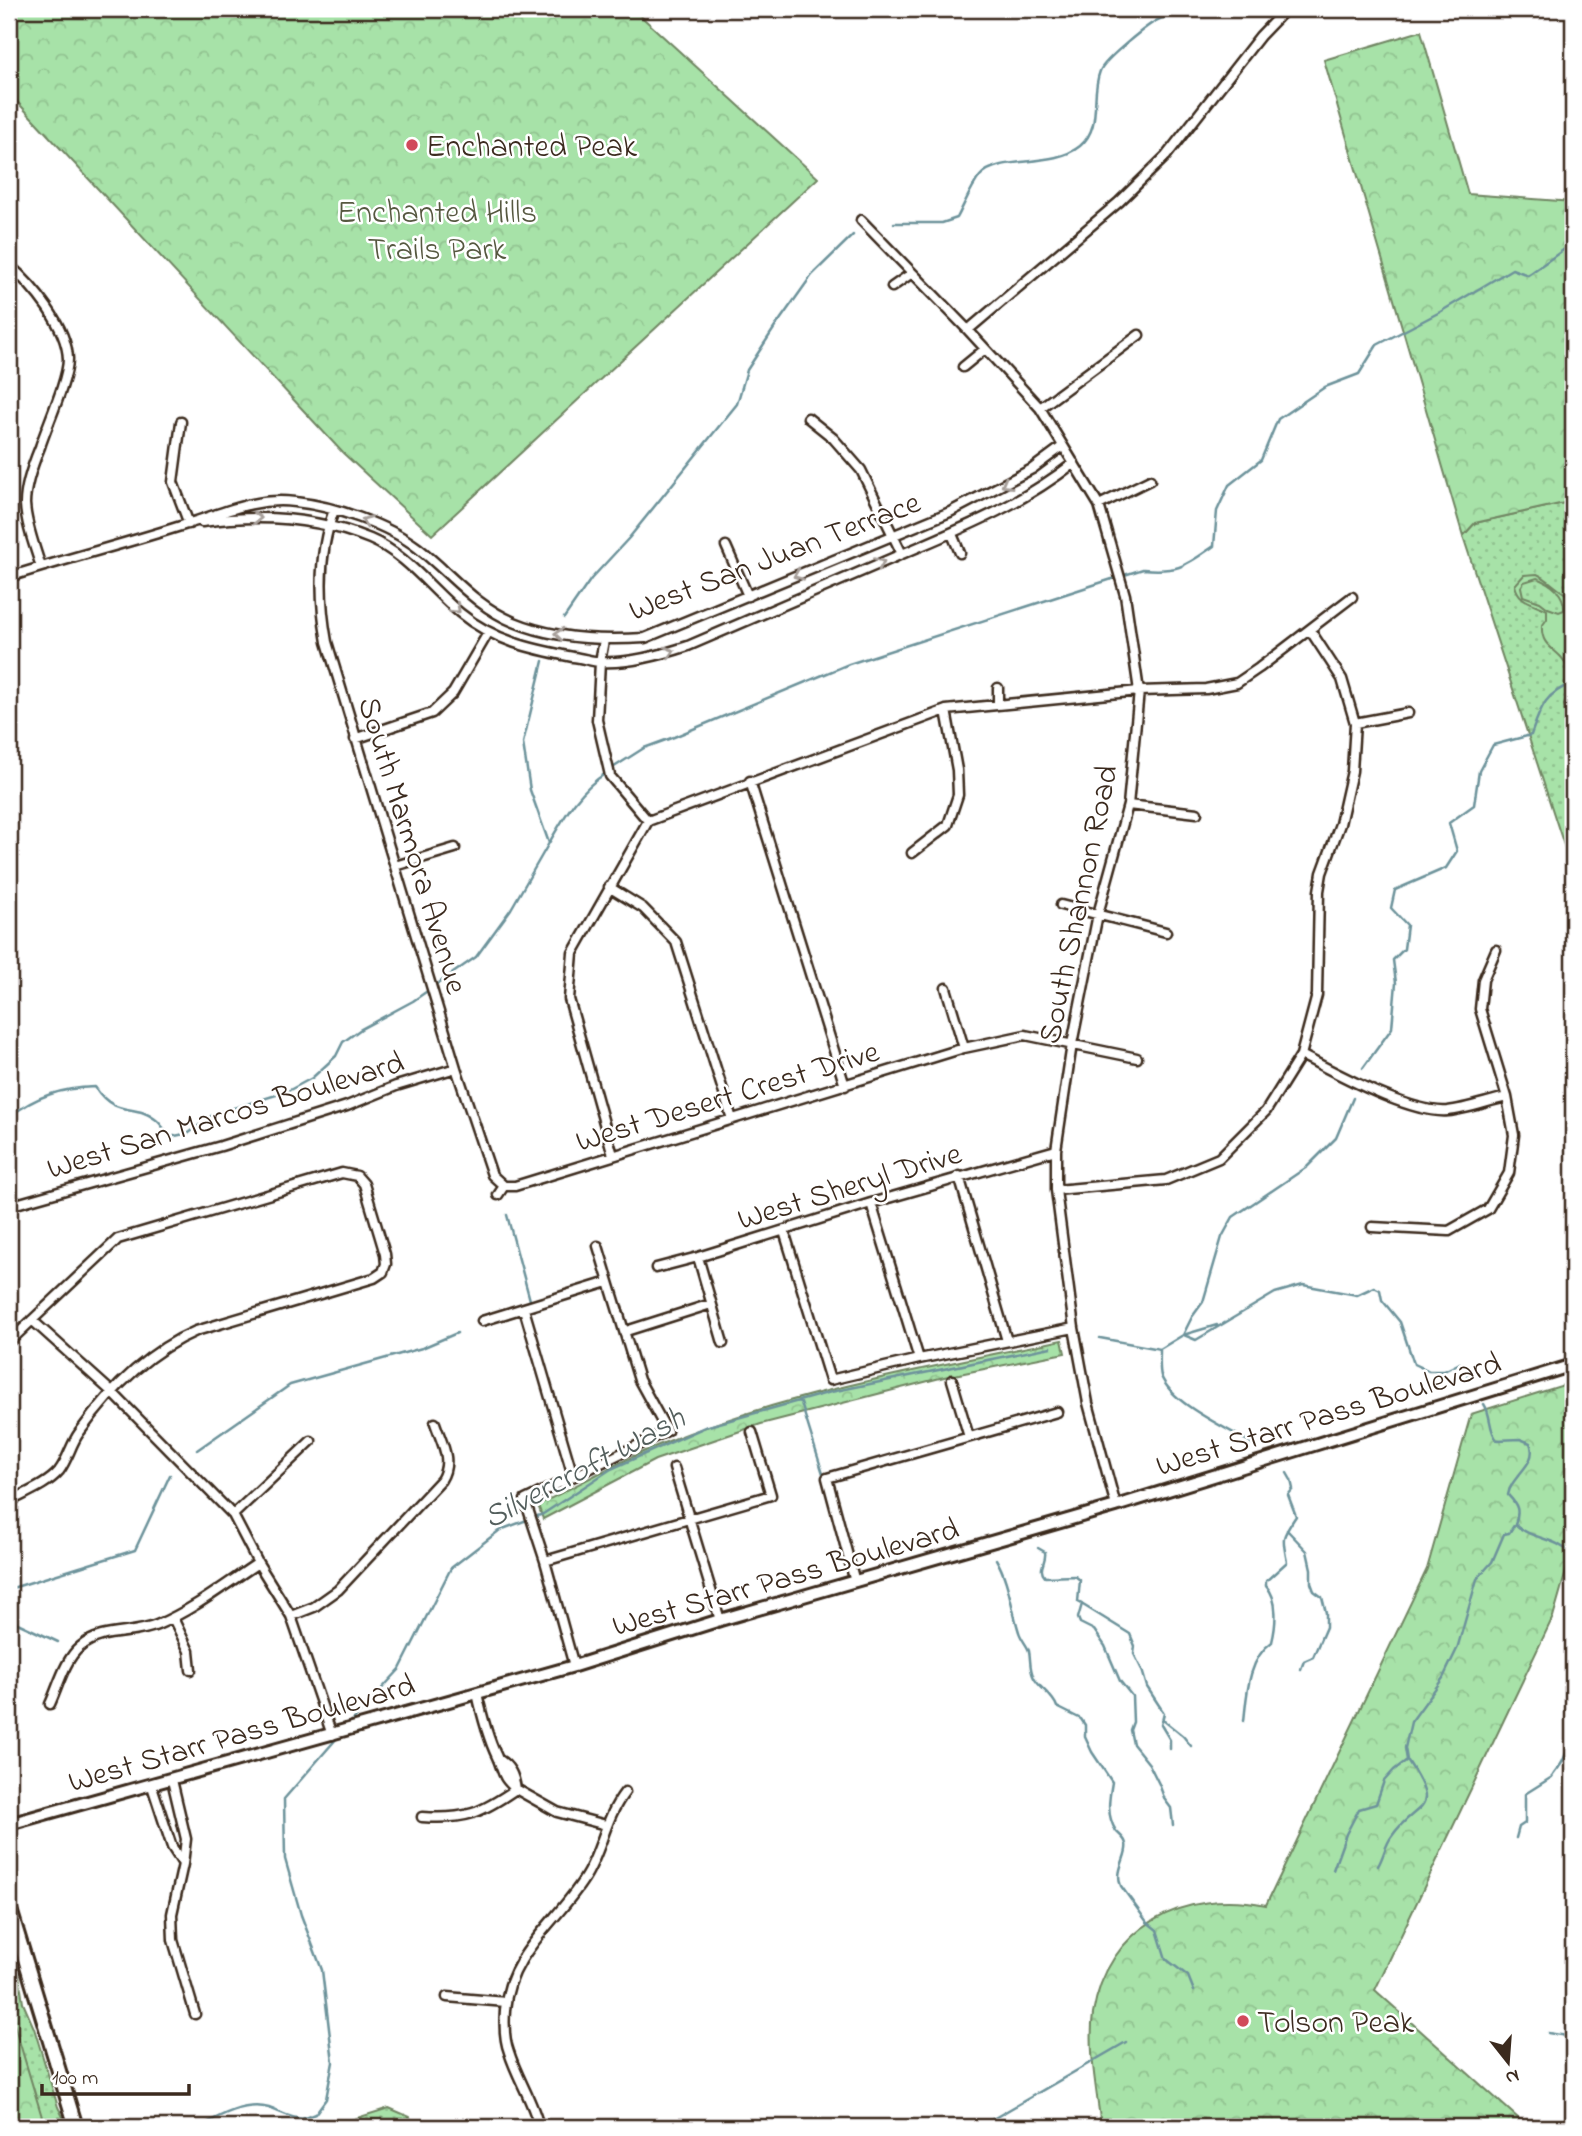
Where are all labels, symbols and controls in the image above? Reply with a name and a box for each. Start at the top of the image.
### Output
place label: Enchanted Peak [426,125,638,172]
marker: Enchanted Peak [404,137,420,153]
park label: Enchanted Hills Trails Park [337,191,537,275]
one-way arrow [1001,476,1013,489]
street label: West San Juan Terrace [623,481,929,636]
one-way arrow [252,510,262,526]
one-way arrow [361,516,373,530]
one-way arrow [873,558,885,572]
one-way arrow [793,567,805,581]
one-way arrow [448,601,461,613]
one-way arrow [553,627,564,642]
one-way arrow [664,645,676,660]
street label: South Marmora Avenue [343,692,478,1001]
street label: South Shannon Road [1028,761,1133,1048]
street label: West Desert Crest Drive [571,1030,886,1167]
street label: West San Marcos Boulevard [42,1041,410,1194]
street label: West Sheryl Drive [732,1132,969,1245]
street label: West Starr Pass Boulevard [1151,1341,1507,1491]
water label: Silvercroft Wash [475,1395,696,1543]
street label: West Starr Pass Boulevard [607,1507,965,1651]
street label: West Starr Pass Boulevard [63,1663,421,1807]
place label: Tolson Peak [1257,2001,1415,2048]
marker: Tolson Peak [1235,2013,1251,2029]
north arrow [1474,2028,1544,2098]
scale bar [42,2052,189,2096]
text: N [1502,2061,1522,2091]
text: 100 m [52,2064,98,2094]

